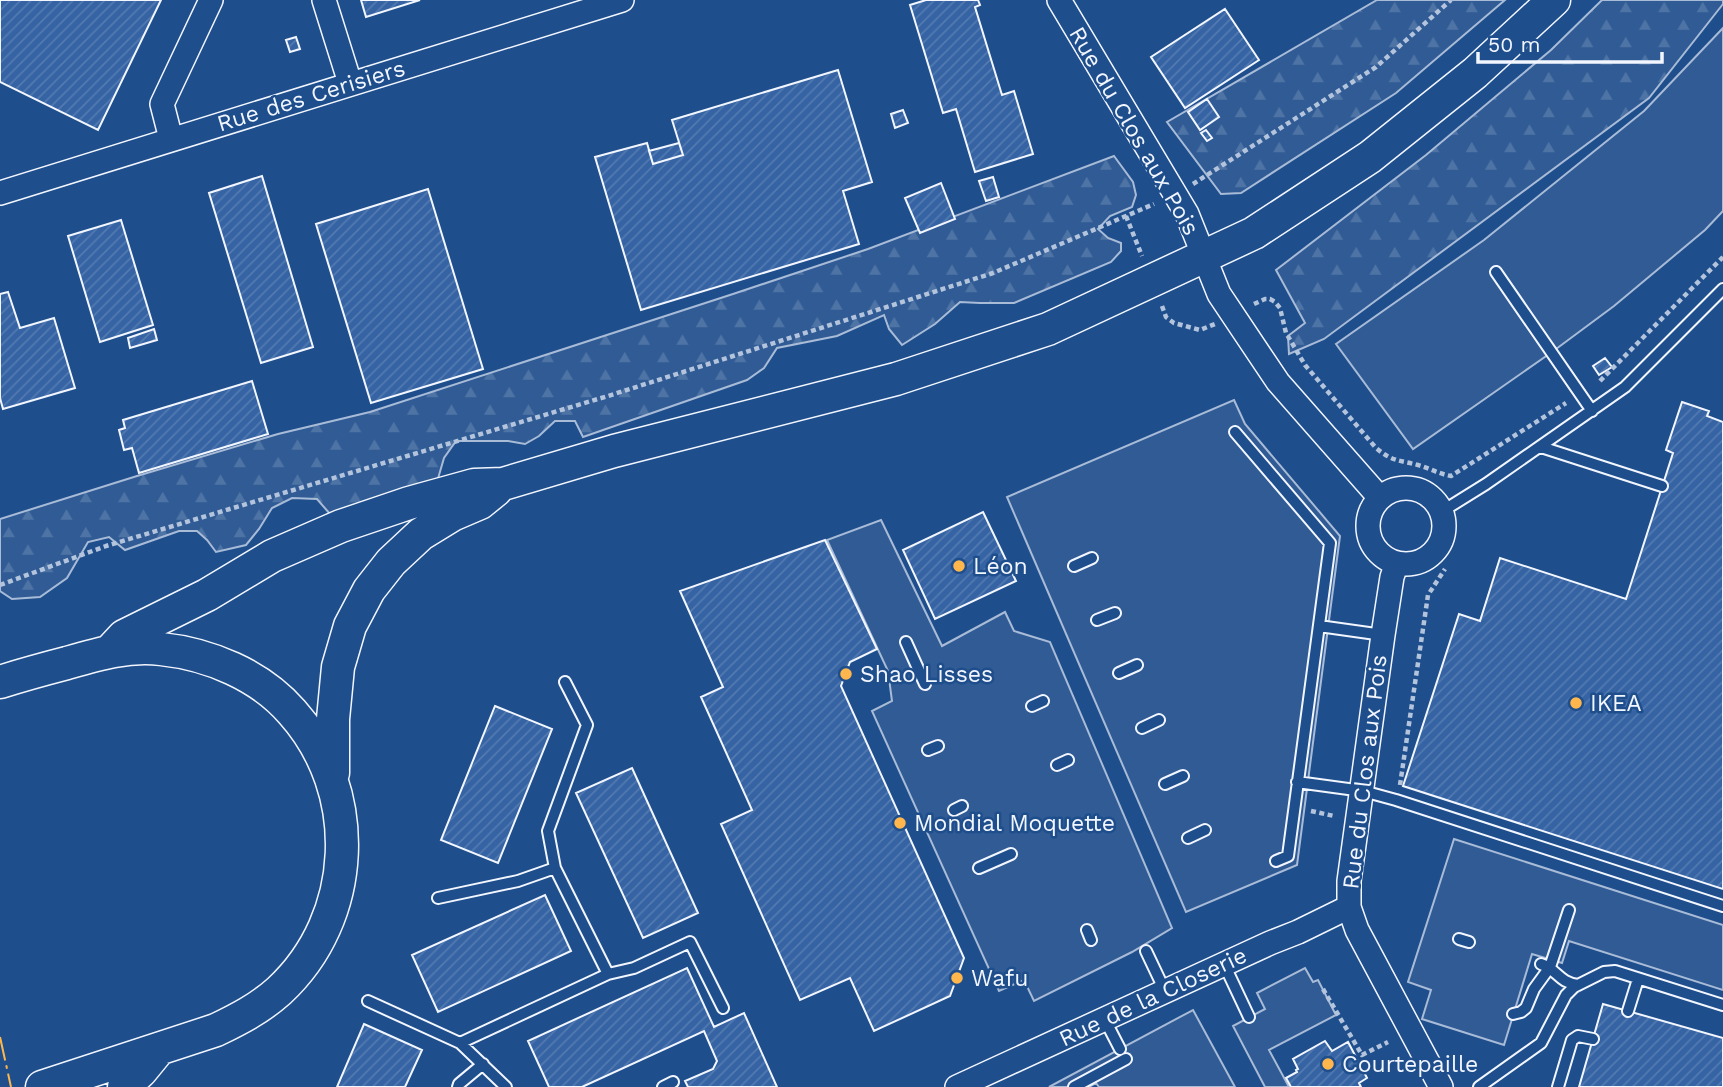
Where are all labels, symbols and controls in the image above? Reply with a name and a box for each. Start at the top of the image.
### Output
scale bar [1478,21,1662,65]
street label: Rue du Clos aux Pois [1063,22,1205,240]
text: 50 m [1488,32,1540,57]
street label: Rue des Cerisiers [214,55,408,137]
place label: Léon [973,553,1028,580]
marker: Léon [951,558,967,574]
street label: Rue du Clos aux Pois [1337,653,1393,891]
place label: Shao Lisses [860,661,993,688]
marker: Shao Lisses [838,666,854,682]
place label: IKEA [1590,690,1642,717]
marker: IKEA [1568,695,1584,711]
place label: Mondial Moquette [914,810,1115,837]
marker: Mondial Moquette [892,815,908,831]
street label: Rue de la Closerie [1055,942,1251,1052]
place label: Wafu [971,965,1028,992]
marker: Wafu [949,970,965,986]
place label: Courtepaille [1342,1051,1478,1078]
marker: Courtepaille [1320,1056,1336,1072]

